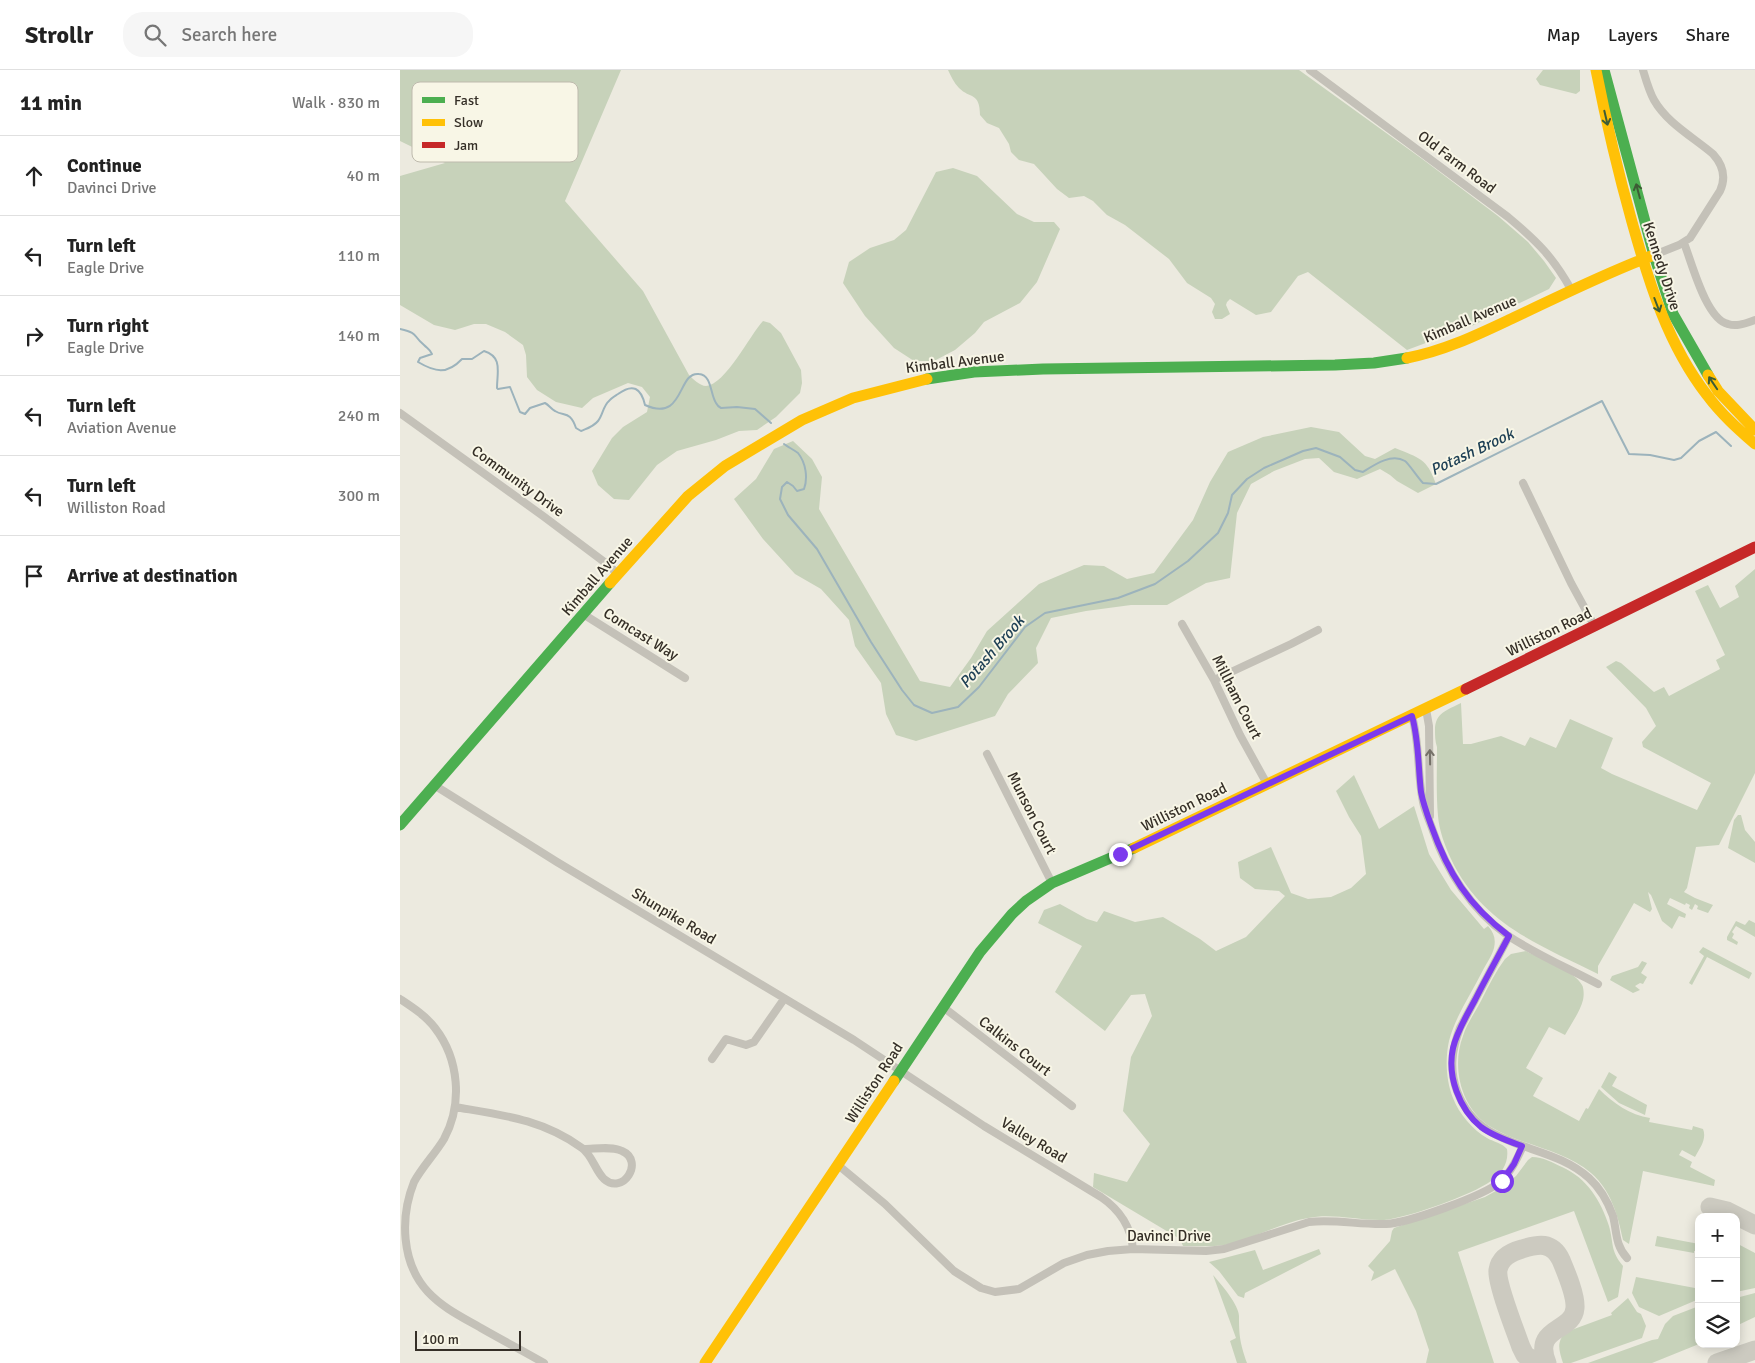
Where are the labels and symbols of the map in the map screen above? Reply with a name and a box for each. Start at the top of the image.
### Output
legend [412,82,578,162]
text: Fast [454,92,479,109]
one-way arrow [1602,109,1611,125]
text: Slow [454,114,483,131]
street label: Old Farm Road [1414,127,1500,197]
text: Jam [454,137,478,154]
one-way arrow [1632,183,1642,199]
street label: Kennedy Drive [1639,220,1685,312]
street label: Kimball Avenue [1421,291,1519,347]
one-way arrow [1653,297,1662,313]
street label: Kimball Avenue [905,347,1005,377]
one-way arrow [1708,377,1718,391]
water label: Potash Brook [1427,423,1519,480]
street label: Community Drive [468,441,568,521]
street label: Kimball Avenue [558,533,636,619]
street label: Comcast Way [600,604,682,664]
street label: Williston Road [1503,604,1595,660]
water label: Potash Brook [955,610,1030,692]
street label: Millham Court [1208,652,1266,742]
one-way arrow [1425,749,1434,765]
street label: Munson Court [1003,769,1061,857]
street label: Williston Road [1138,779,1230,835]
route end [1109,843,1132,866]
street label: Shunpike Road [629,884,719,948]
street label: Calkins Court [975,1012,1055,1080]
street label: Williston Road [841,1039,907,1127]
street label: Valley Road [998,1113,1070,1167]
route start [1491,1170,1514,1193]
street label: Davinci Drive [1127,1227,1211,1245]
scale bar [415,1328,521,1351]

